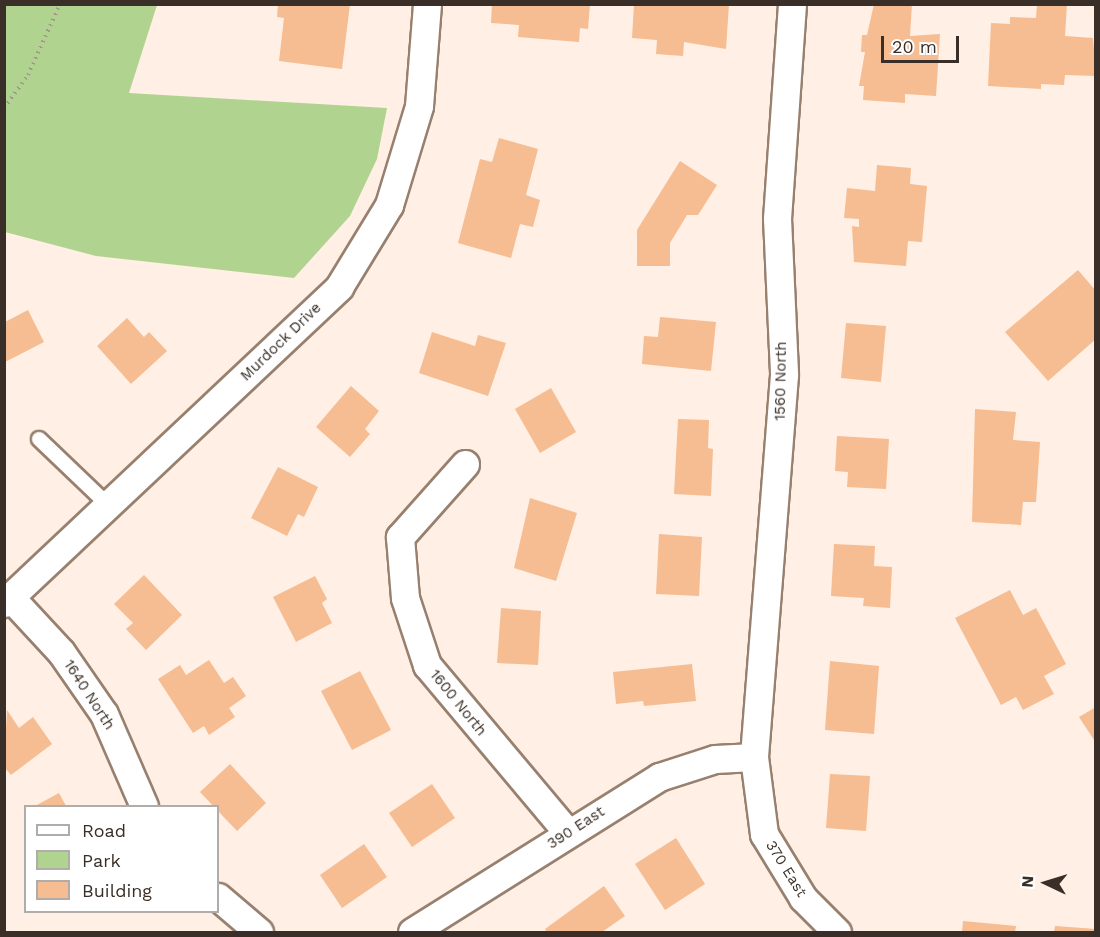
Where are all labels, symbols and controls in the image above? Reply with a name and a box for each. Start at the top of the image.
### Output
scale bar [884,24,962,62]
text: 20 m [892,36,937,57]
street label: Murdock Drive [237,299,325,385]
street label: 1560 North [771,341,791,421]
street label: 1640 North [60,657,118,733]
street label: 1600 North [426,666,490,740]
street label: 390 East [544,803,608,853]
legend [24,805,219,913]
text: Road [82,820,126,841]
street label: 370 East [762,838,810,900]
text: Park [82,850,121,871]
north arrow [1016,853,1076,913]
text: N [1018,875,1037,888]
text: Building [82,880,152,901]

